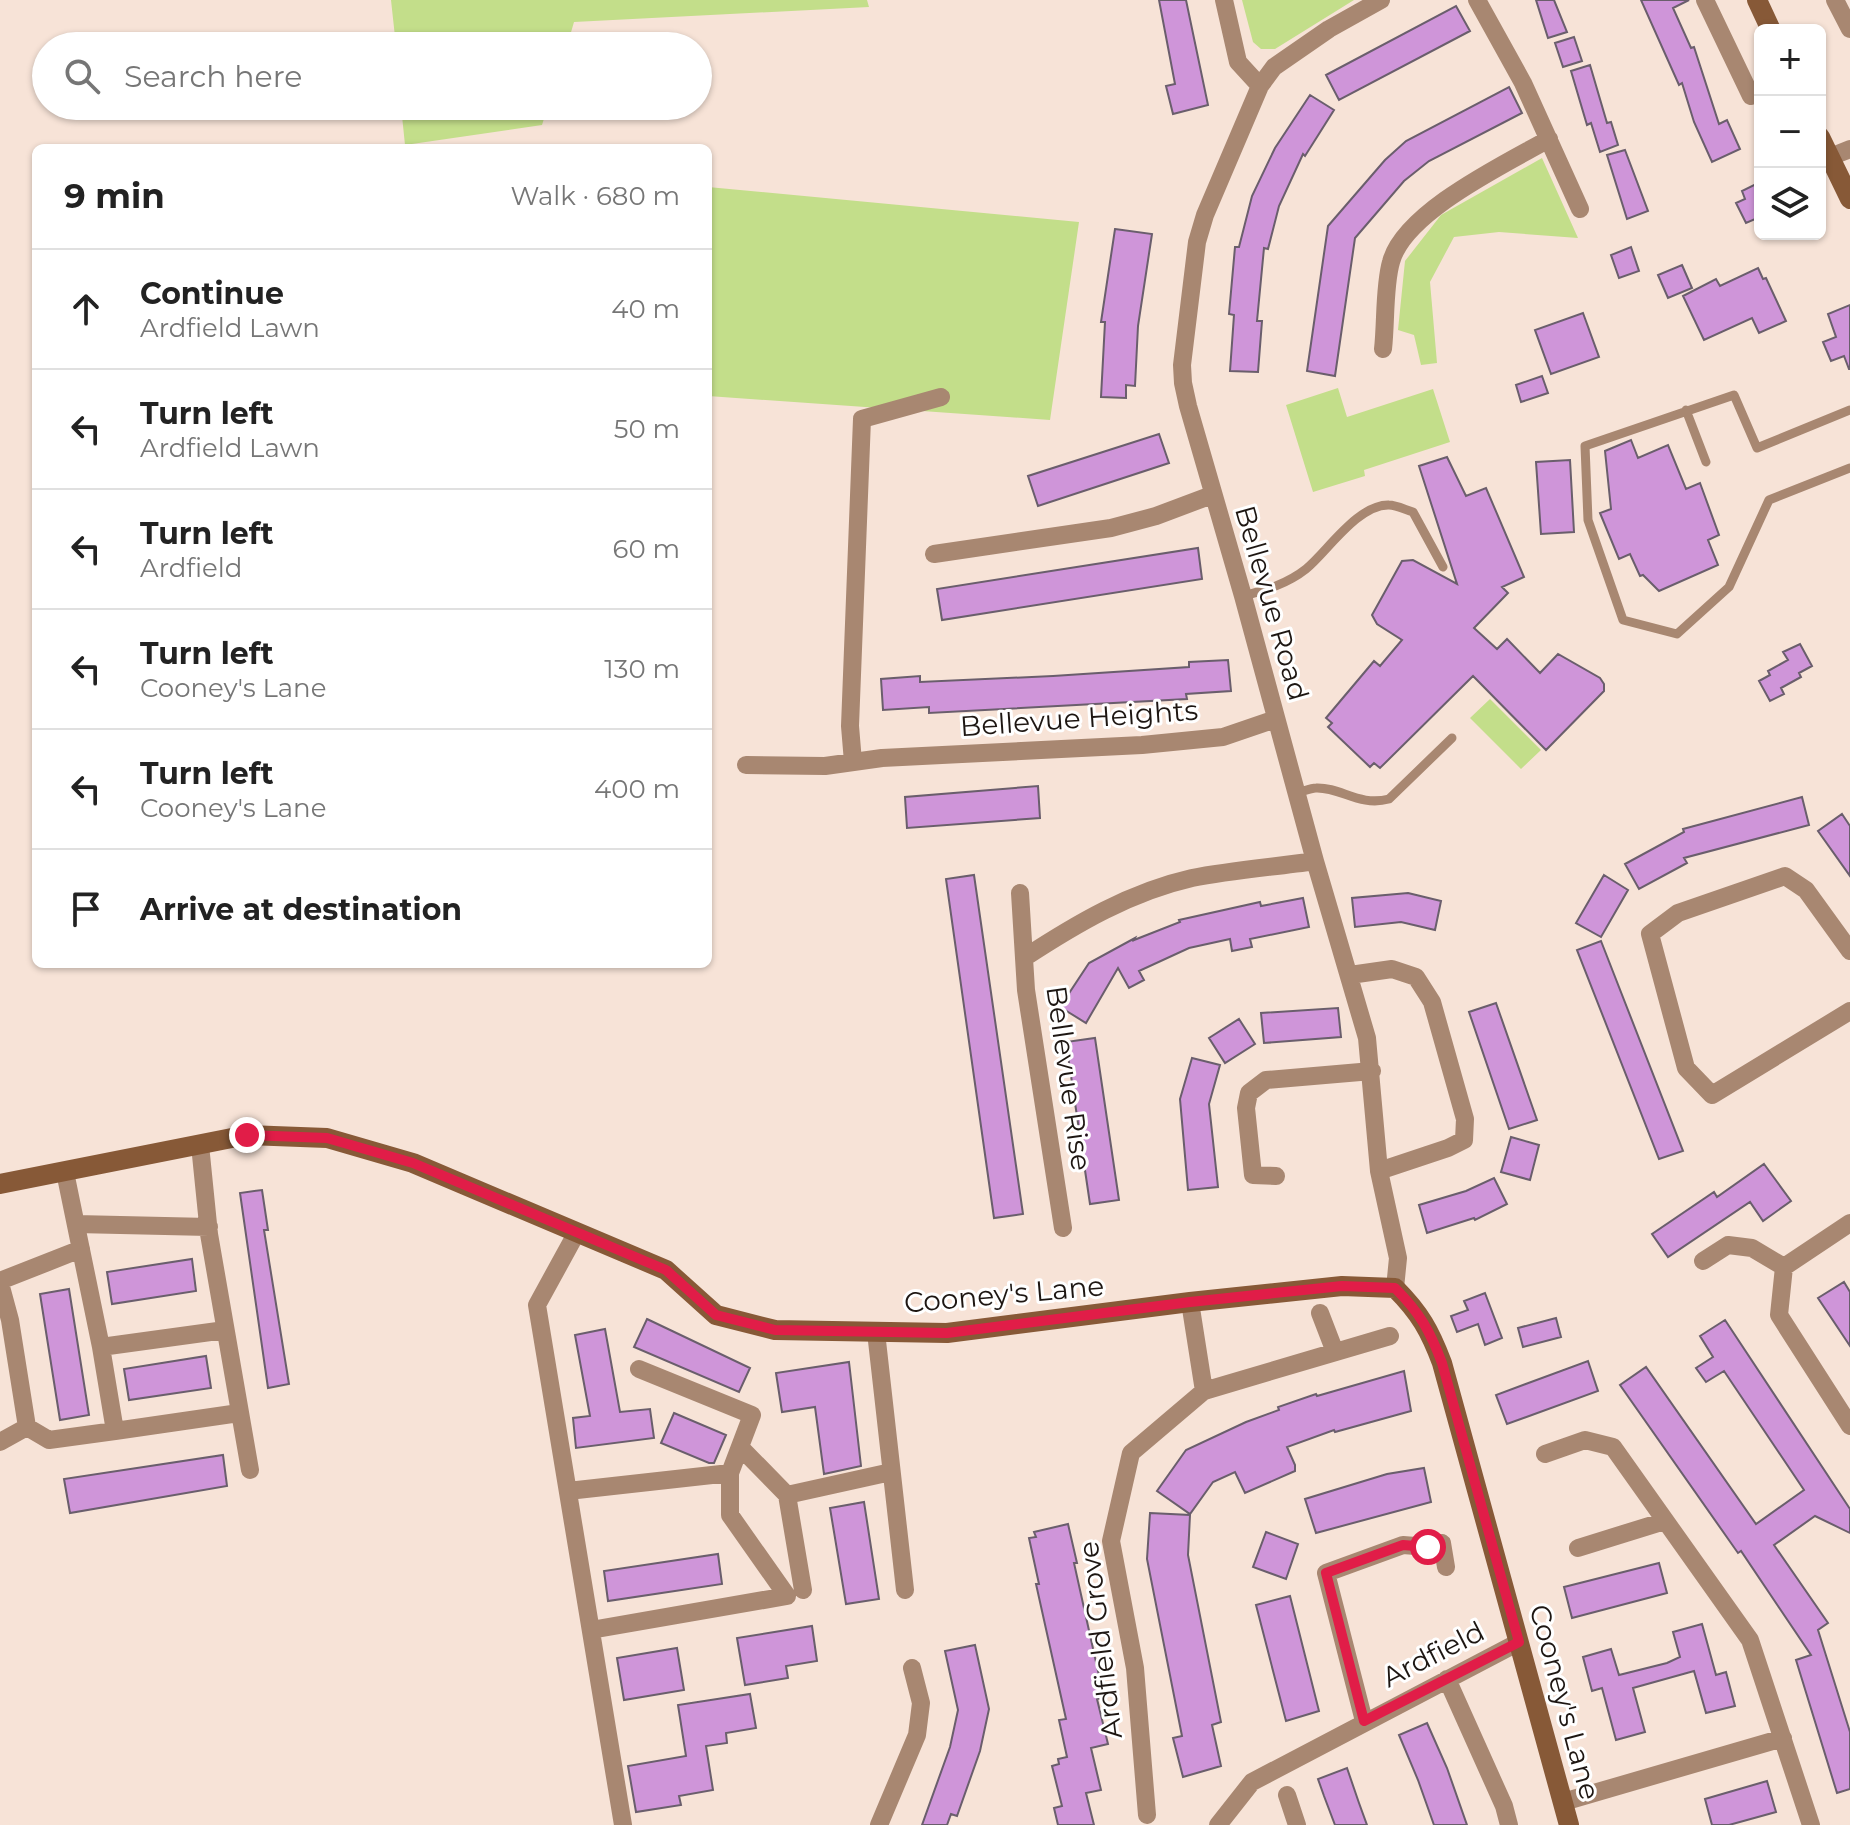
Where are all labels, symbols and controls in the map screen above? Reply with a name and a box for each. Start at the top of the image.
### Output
map controls [1754,24,1826,240]
button: + [1754,24,1826,96]
search box [32,32,712,120]
icon: search [60,54,104,98]
text: Search here [124,58,302,95]
button: − [1754,96,1826,168]
button: layers [1754,168,1826,240]
text: 9 min [64,175,165,217]
text: Walk · 680 m [510,180,680,212]
text: Continue [140,275,284,312]
icon: ahead [64,287,108,331]
text: 40 m [611,293,680,325]
text: Ardfield Lawn [140,312,320,344]
text: Turn left [140,395,273,432]
icon: left [64,407,108,451]
text: 50 m [614,413,680,445]
text: Ardfield Lawn [140,432,320,464]
street label: Bellevue Road [1228,502,1316,704]
text: Turn left [140,515,273,552]
icon: left [64,527,108,571]
text: 60 m [613,533,680,565]
text: Ardfield [140,552,242,584]
text: Turn left [140,635,273,672]
icon: left [64,647,108,691]
text: 130 m [604,653,680,685]
text: Cooney's Lane [140,672,326,704]
street label: Bellevue Heights [959,693,1199,743]
text: Turn left [140,755,273,792]
icon: left [64,767,108,811]
text: 400 m [594,773,680,805]
text: Cooney's Lane [140,792,326,824]
icon: arrive [64,887,108,931]
text: Arrive at destination [140,891,462,928]
street label: Bellevue Rise [1039,983,1099,1173]
route end [229,1117,265,1153]
street label: Cooney's Lane [903,1268,1105,1320]
route start [1410,1529,1446,1565]
street label: Ardfield Grove [1071,1539,1129,1741]
street label: Cooney's Lane [1523,1601,1607,1803]
street label: Ardfield [1376,1614,1490,1694]

